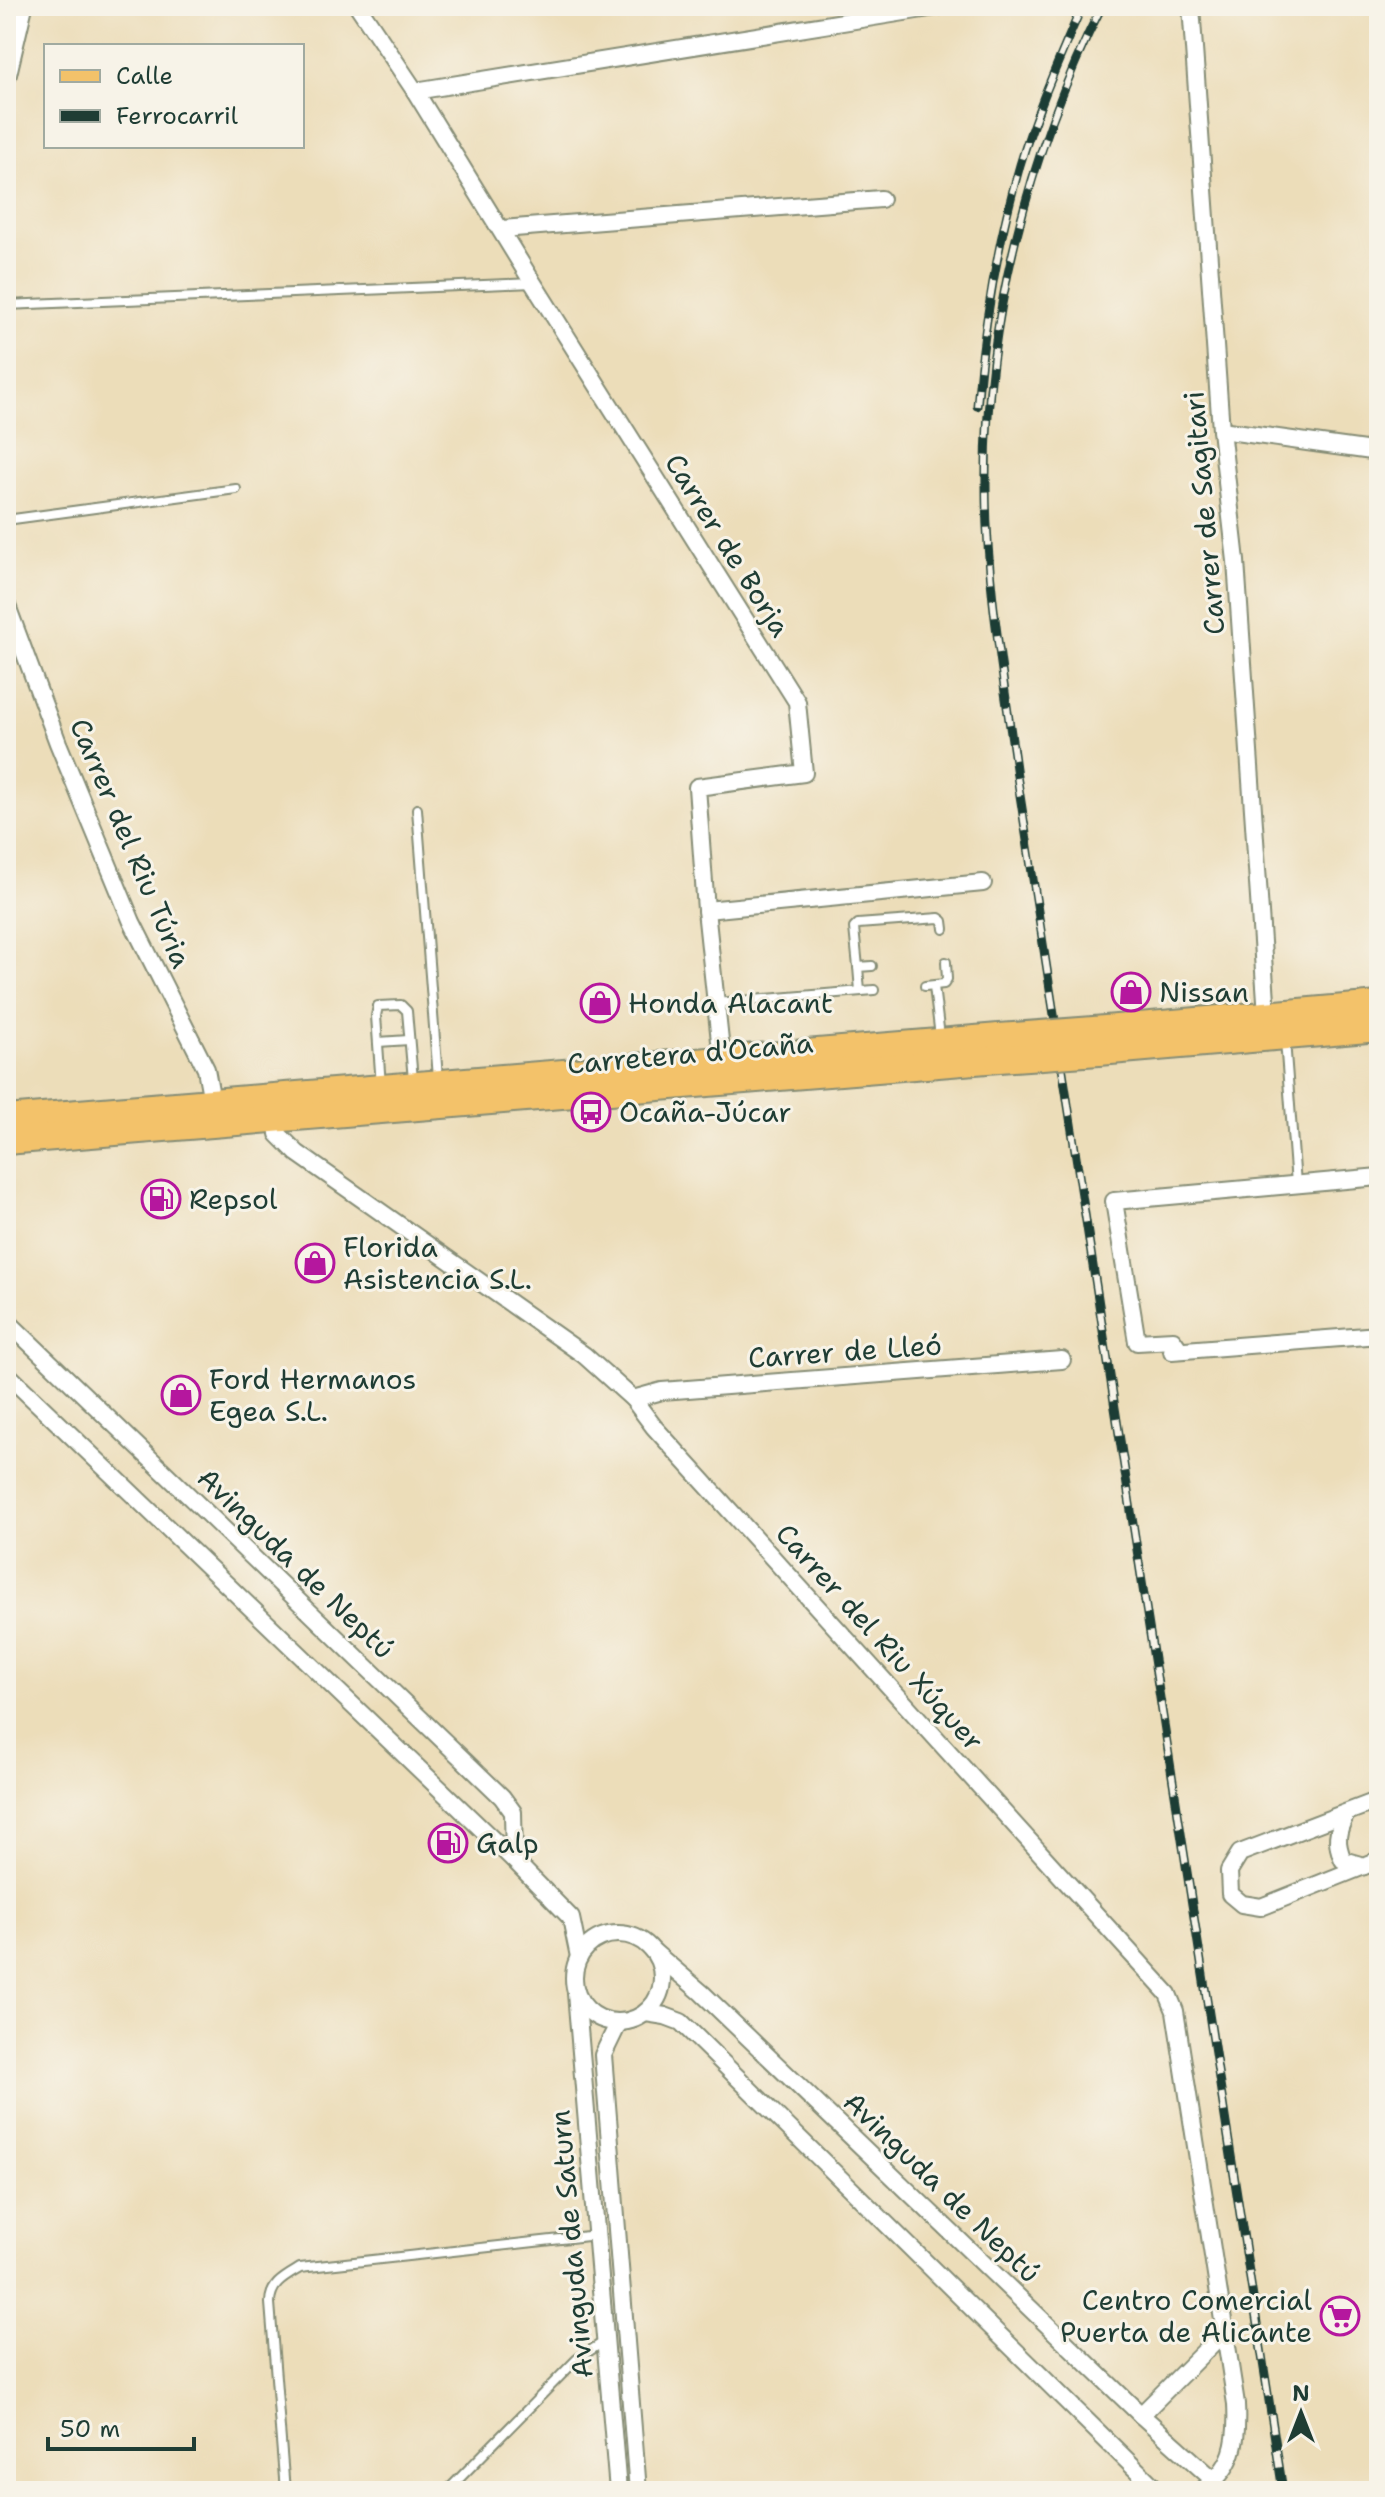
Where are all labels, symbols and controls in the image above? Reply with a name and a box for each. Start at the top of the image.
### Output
legend [44,44,304,148]
text: Calle [116,60,173,92]
text: Ferrocarril [116,100,239,132]
street label: Carrer de Sagitari [1174,390,1234,636]
street label: Carrer de Borja [656,446,800,644]
street label: Carrer del Riu Túria [61,712,201,974]
shop icon: Nissan [1110,971,1152,1013]
place label: Nissan [1159,973,1249,1011]
shop icon: Honda Alacant [579,982,621,1024]
place label: Honda Alacant [628,984,833,1022]
street label: Carretera d'Ocaña [565,1023,815,1083]
bus stop icon: Ocaña-Júcar [570,1091,612,1133]
place label: Ocaña-Júcar [619,1093,791,1131]
fuel station icon: Repsol [140,1178,182,1220]
place label: Repsol [189,1180,278,1218]
place label: Florida Asistencia S.L. [343,1228,532,1298]
shop icon: Florida Asistencia S.L. [294,1242,336,1284]
street label: Carrer de Lleó [747,1325,943,1377]
place label: Ford Hermanos Egea S.L. [209,1360,416,1430]
shop icon: Ford Hermanos Egea S.L. [160,1374,202,1416]
street label: Avinguda de Neptú [189,1459,403,1667]
street label: Carrer del Riu Xúquer [768,1515,992,1759]
fuel station icon: Galp [427,1822,469,1864]
place label: Galp [476,1824,539,1862]
street label: Avinguda de Neptú [835,2083,1049,2291]
street label: Avinguda de Saturn [540,2108,602,2380]
place label: Centro Comercial Puerta de Alicante [1060,2281,1313,2351]
supermarket icon: Centro Comercial Puerta de Alicante [1319,2295,1361,2337]
north arrow [1261,2373,1341,2453]
text: N [1292,2379,1310,2408]
scale bar [48,2401,194,2451]
text: 50 m [60,2413,120,2445]

